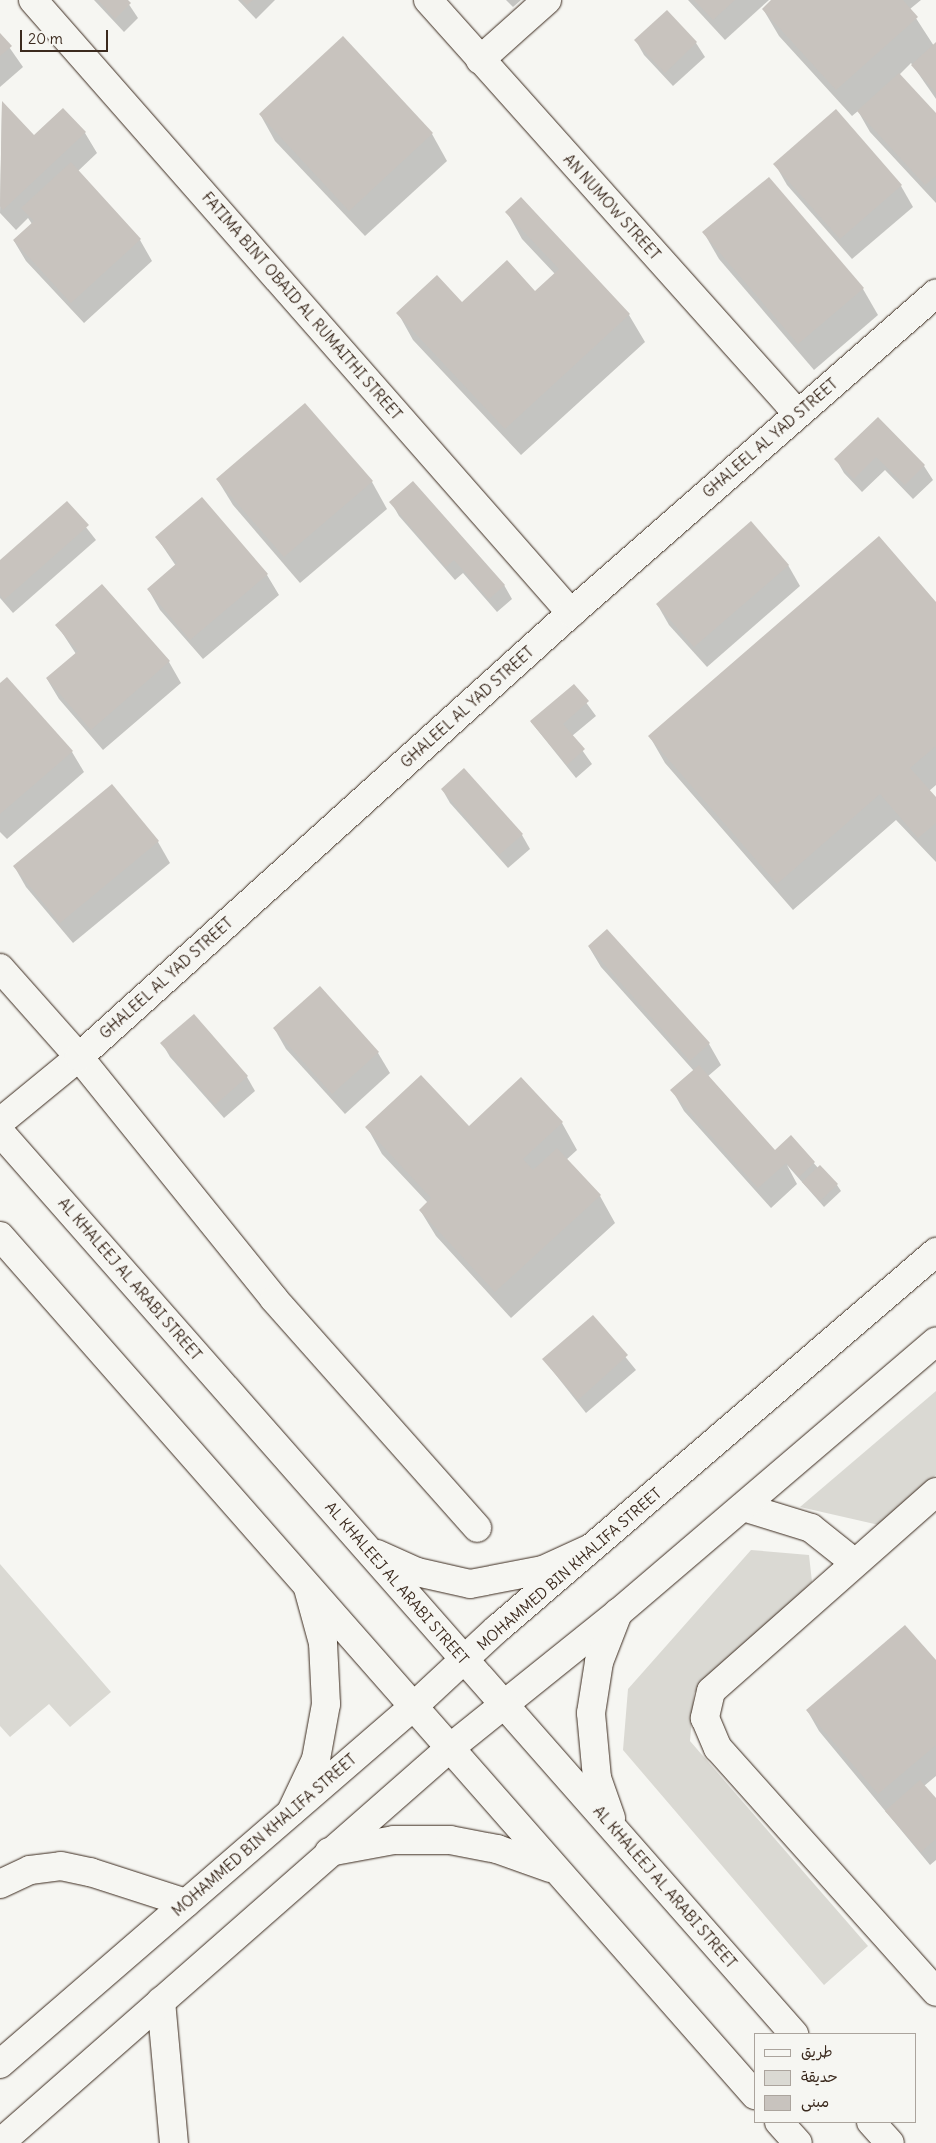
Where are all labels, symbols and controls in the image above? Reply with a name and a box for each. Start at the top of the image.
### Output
scale bar [22,20,110,52]
text: 20 m [28,29,63,48]
street label: AN NUMOW STREET [560,150,664,264]
street label: FATIMA BINT OBAID AL RUMAITHI STREET [198,189,406,423]
street label: GHALEEL AL YAD STREET [699,375,841,501]
street label: GHALEEL AL YAD STREET [397,643,537,771]
street label: GHALEEL AL YAD STREET [96,914,236,1042]
street label: AL KHALEEJ AL ARABI STREET [55,1194,205,1364]
street label: MOHAMMED BIN KHALIFA STREET [473,1484,665,1654]
street label: AL KHALEEJ AL ARABI STREET [322,1498,472,1668]
street label: MOHAMMED BIN KHALIFA STREET [168,1750,360,1920]
street label: AL KHALEEJ AL ARABI STREET [590,1802,740,1972]
legend [754,2033,916,2123]
text: طريق [801,2042,833,2061]
text: حديقة [801,2067,838,2086]
text: مبنى [801,2092,829,2111]

